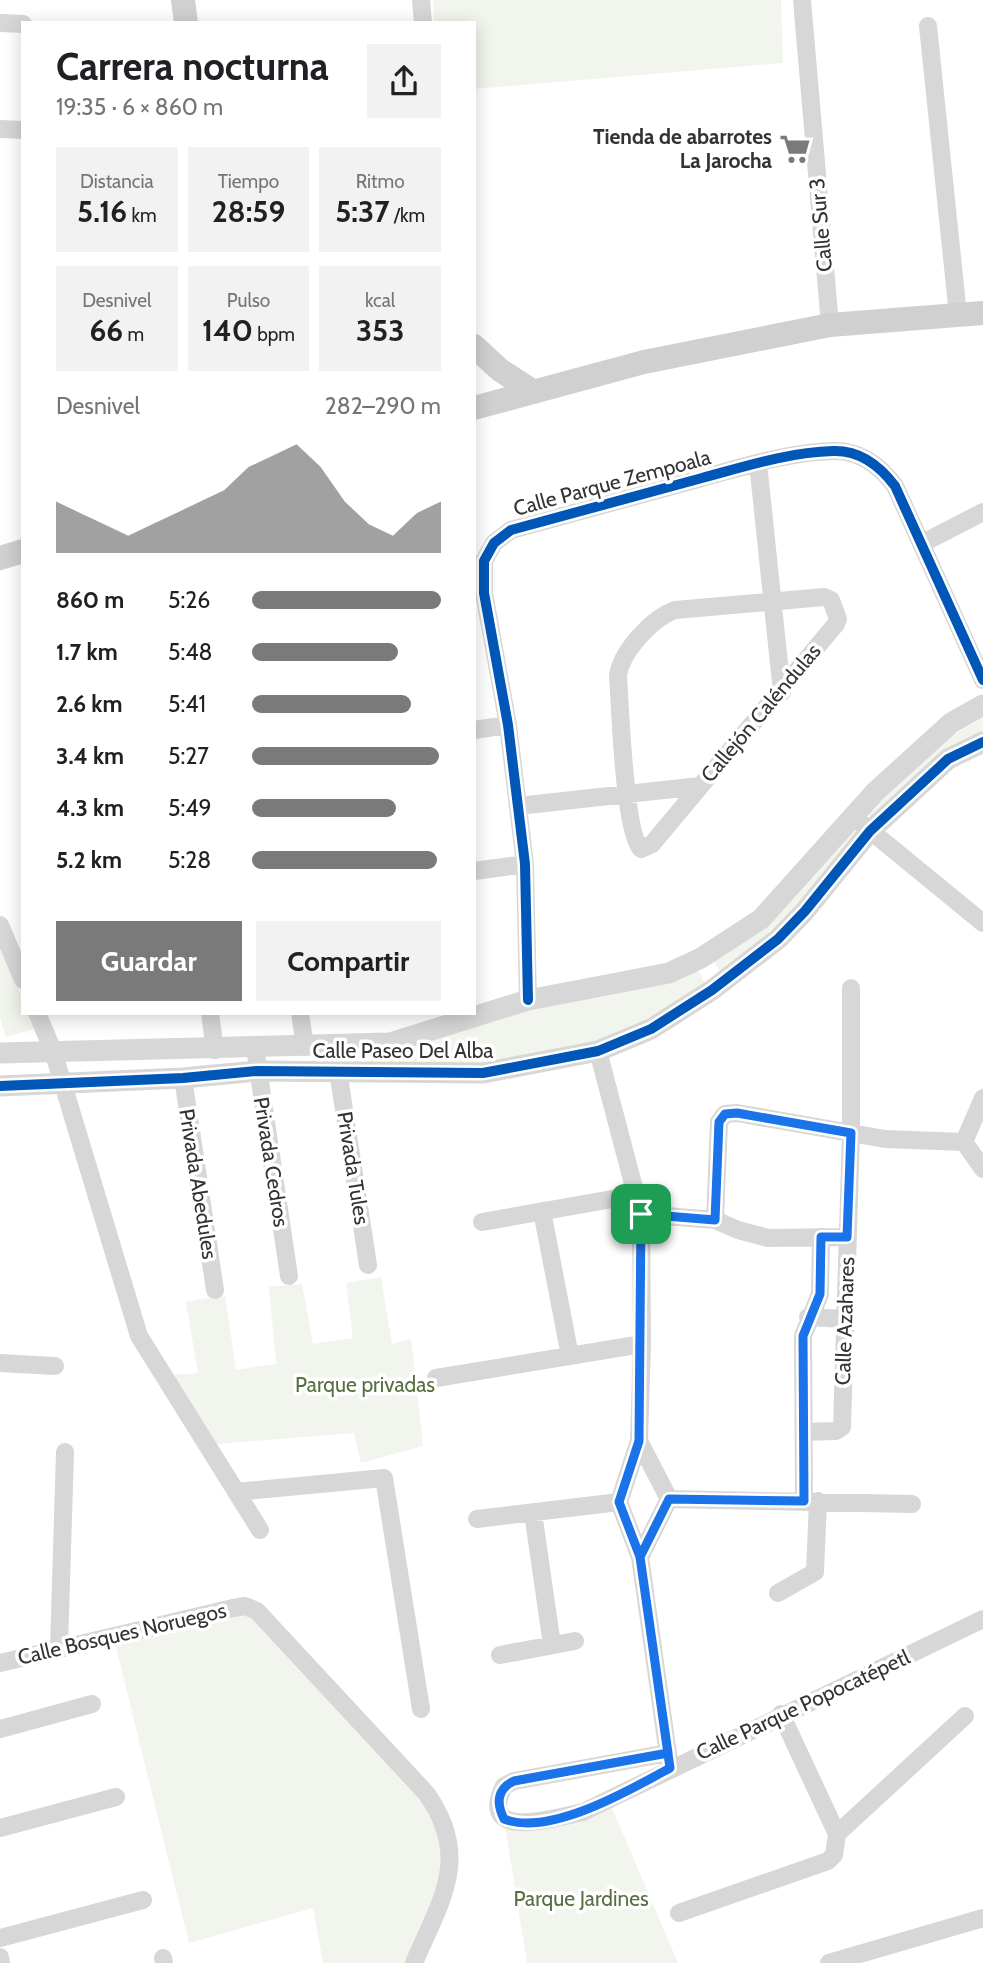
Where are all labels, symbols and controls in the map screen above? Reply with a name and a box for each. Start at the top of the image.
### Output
text: Carrera nocturna [56,43,329,90]
button: share [367,44,441,118]
text: 19:35 · 6 × 860 m [56,93,223,121]
place label: Tienda de abarrotes La Jarocha [593,124,773,173]
supermarket icon: Tienda de abarrotes La Jarocha [778,132,812,166]
text: Distancia [80,170,154,193]
text: Tiempo [218,170,279,193]
text: Ritmo [356,170,405,193]
street label: Calle Sur 3 [804,177,837,273]
text: 5.16 [77,193,127,230]
text: 28:59 [212,193,285,230]
text: 5:37 [335,193,389,230]
text: km [127,204,157,227]
text: /km [389,204,425,227]
text: Desnivel [82,289,152,312]
text: Pulso [227,289,270,312]
text: kcal [365,289,395,312]
text: 66 [89,312,123,349]
text: 140 [202,312,253,349]
text: 353 [356,312,404,349]
text: m [123,323,144,346]
text: bpm [253,323,295,346]
text: Desnivel [56,392,140,420]
text: 282–290 m [325,392,441,420]
street label: Calle Parque Zempoala [511,444,713,521]
text: 860 m [56,586,124,614]
text: 5:26 [168,586,210,614]
text: 1.7 km [56,638,118,666]
text: 5:48 [168,638,212,666]
street label: Callejón Caléndulas [696,638,827,788]
text: 2.6 km [56,690,123,718]
text: 5:41 [168,690,206,718]
text: 3.4 km [56,742,124,770]
text: 5:27 [168,742,209,770]
text: 4.3 km [56,794,124,822]
text: 5:49 [168,794,212,822]
text: 5.2 km [56,846,122,874]
text: 5:28 [168,846,211,874]
button: Guardar [56,921,242,1001]
button: Compartir [256,921,441,1001]
street label: Calle Paseo Del Alba [313,1038,493,1063]
street label: Privada Cedros [249,1095,294,1229]
street label: Privada Abedules [174,1107,223,1261]
street label: Privada Tules [332,1109,375,1227]
pin [611,1184,671,1244]
icon: arrive [622,1195,660,1233]
street label: Calle Azahares [830,1256,859,1386]
park label: Parque privadas [295,1372,435,1397]
street label: Calle Bosques Noruegos [15,1597,229,1670]
street label: Calle Parque Popocatépetl [692,1644,914,1765]
park label: Parque Jardines [513,1886,649,1911]

